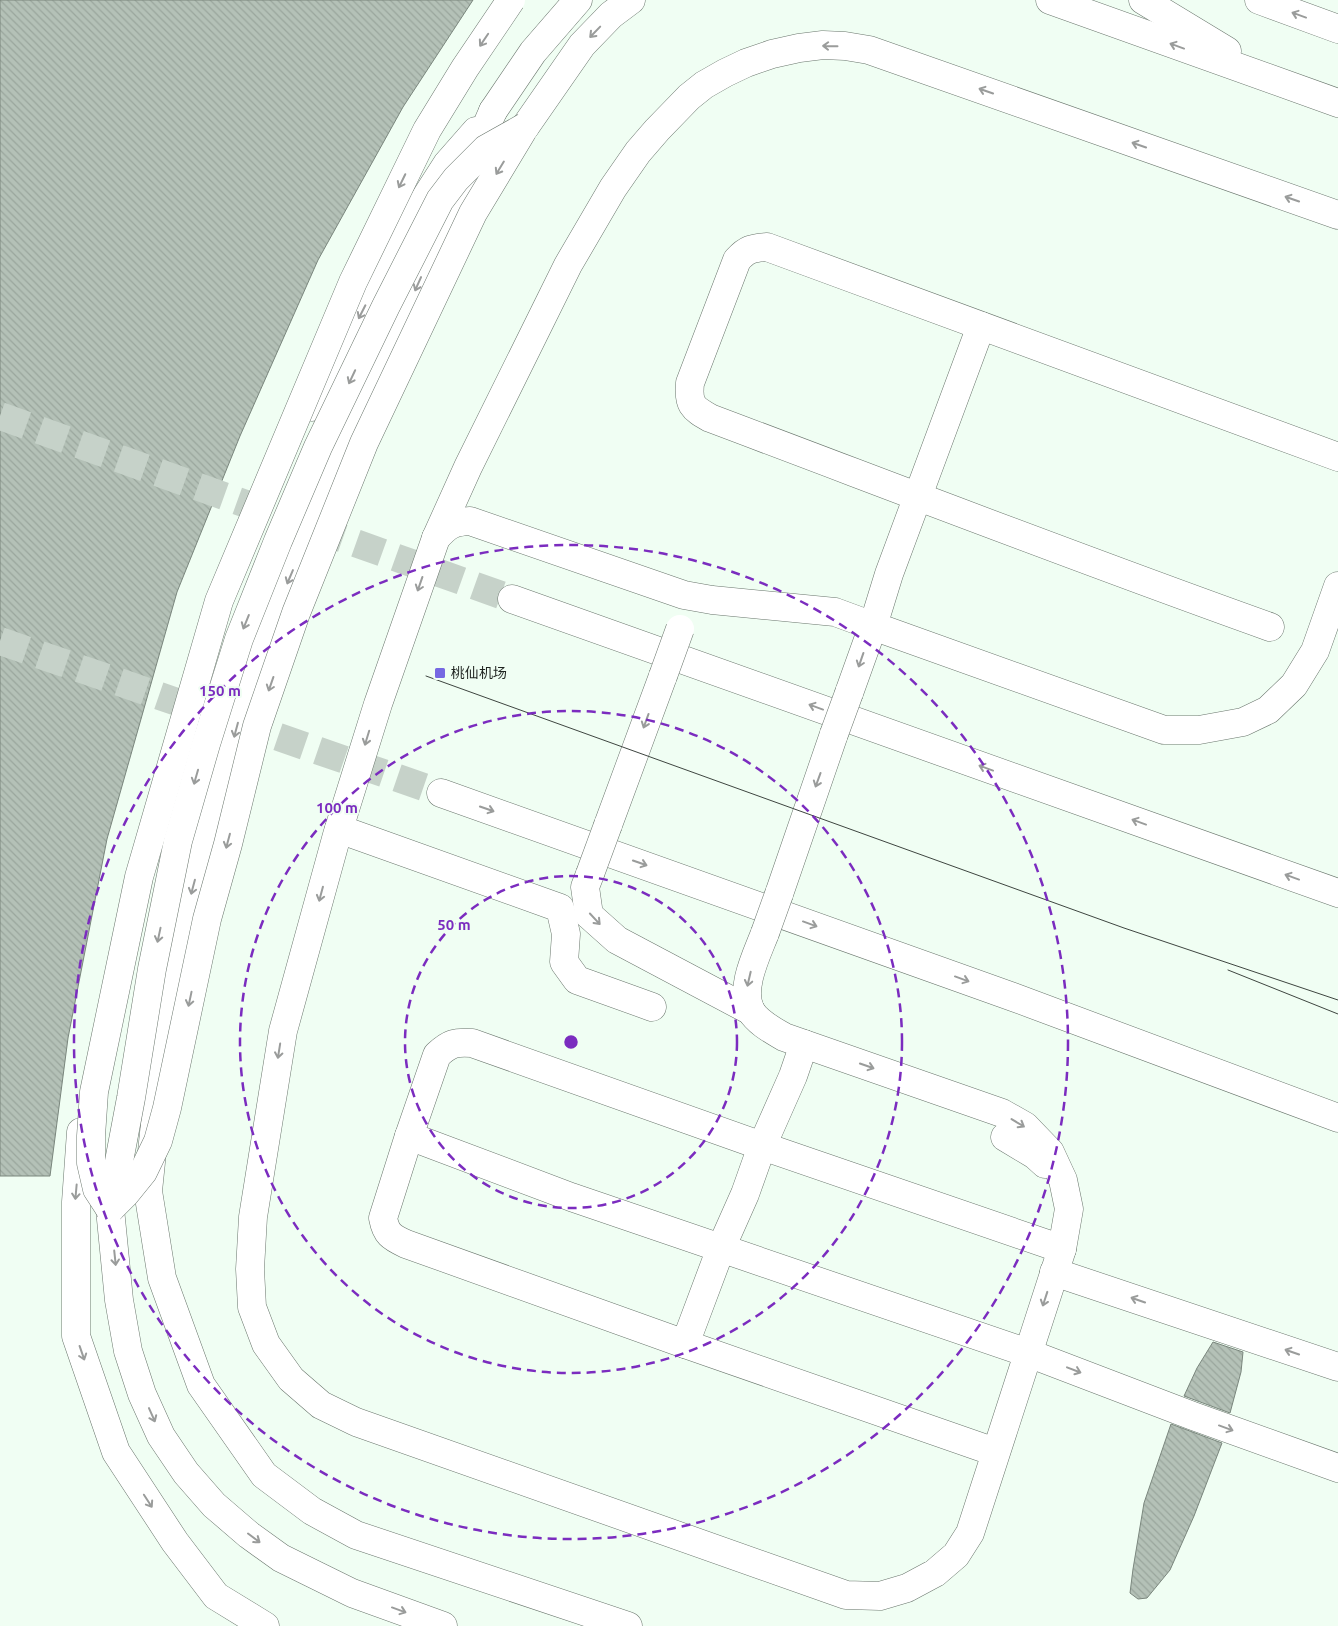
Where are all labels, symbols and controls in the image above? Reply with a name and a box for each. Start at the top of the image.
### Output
one-way arrow [1292,9,1307,19]
one-way arrow [589,25,601,38]
one-way arrow [478,33,488,47]
one-way arrow [1169,40,1185,50]
one-way arrow [823,41,839,50]
one-way arrow [978,86,994,95]
one-way arrow [1132,140,1147,149]
one-way arrow [494,161,504,175]
one-way arrow [397,173,406,188]
one-way arrow [1285,194,1300,203]
one-way arrow [413,276,423,291]
one-way arrow [357,304,367,319]
one-way arrow [347,369,356,384]
one-way arrow [285,569,295,584]
one-way arrow [414,576,424,592]
one-way arrow [241,614,250,629]
one-way arrow [856,652,865,667]
place label: 桃仙机场 [451,665,507,681]
marker: 桃仙机场 [433,666,447,680]
one-way arrow [266,676,276,692]
text: 150 m [199,682,241,699]
one-way arrow [808,702,824,712]
one-way arrow [641,713,650,729]
one-way arrow [231,722,240,738]
one-way arrow [362,730,372,746]
one-way arrow [979,763,994,772]
one-way arrow [191,769,201,785]
one-way arrow [813,772,822,788]
text: 100 m [316,799,358,816]
one-way arrow [479,805,494,814]
one-way arrow [1132,817,1147,826]
one-way arrow [223,832,233,848]
one-way arrow [632,859,647,868]
one-way arrow [1285,872,1300,881]
one-way arrow [188,878,198,894]
one-way arrow [315,885,325,901]
one-way arrow [589,913,601,925]
text: 50 m [437,916,471,933]
one-way arrow [801,920,817,929]
one-way arrow [153,926,163,942]
one-way arrow [744,970,753,986]
one-way arrow [954,975,970,984]
one-way arrow [185,990,194,1006]
centre of rings [562,1033,580,1051]
one-way arrow [274,1043,284,1059]
one-way arrow [858,1062,874,1071]
one-way arrow [1011,1118,1025,1128]
one-way arrow [72,1183,81,1199]
one-way arrow [110,1250,120,1266]
one-way arrow [1040,1291,1050,1307]
one-way arrow [1130,1295,1146,1305]
one-way arrow [78,1345,87,1360]
one-way arrow [1284,1347,1300,1356]
one-way arrow [1066,1366,1081,1376]
one-way arrow [147,1407,157,1422]
one-way arrow [1217,1424,1233,1433]
one-way arrow [143,1493,153,1507]
one-way arrow [247,1533,260,1544]
one-way arrow [391,1606,406,1615]

